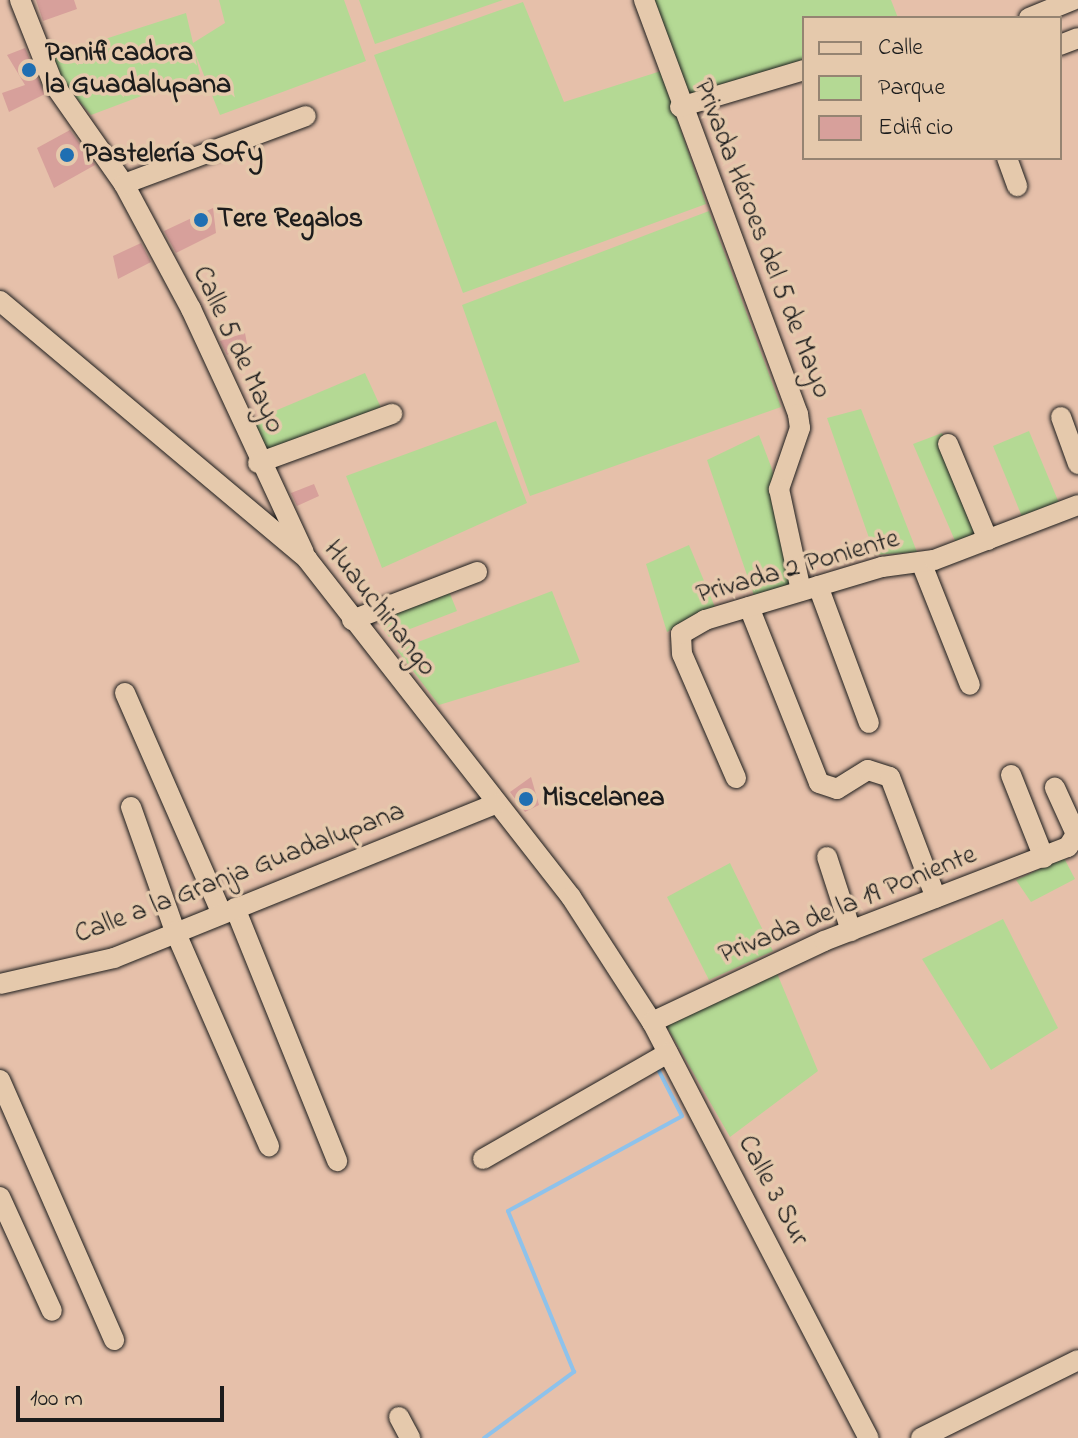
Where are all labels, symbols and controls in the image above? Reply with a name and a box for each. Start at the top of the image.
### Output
legend [802,16,1062,160]
text: Calle [878,31,923,66]
place label: Panificadora la Guadalupana [45,37,231,103]
marker: Panificadora la Guadalupana [20,61,38,79]
text: Parque [878,71,945,106]
street label: Privada Héroes del 5 de Mayo [685,75,837,403]
text: Edificio [878,111,953,146]
place label: Pastelería Sofy [83,138,263,172]
marker: Pastelería Sofy [58,146,76,164]
place label: Tere Regalos [217,203,363,237]
marker: Tere Regalos [192,211,210,229]
street label: Calle 5 de Mayo [184,261,290,439]
street label: Privada 2 Poniente [693,523,903,613]
street label: Huauchinango [315,534,443,684]
place label: Miscelanea [542,782,665,816]
marker: Miscelanea [517,790,535,808]
street label: Calle a la Granja Guadalupana [70,795,410,953]
street label: Privada de la 19 Poniente [714,839,982,973]
street label: Calle 3 Sur [729,1130,815,1252]
scale bar [20,1370,228,1420]
text: 100 m [30,1382,83,1417]

